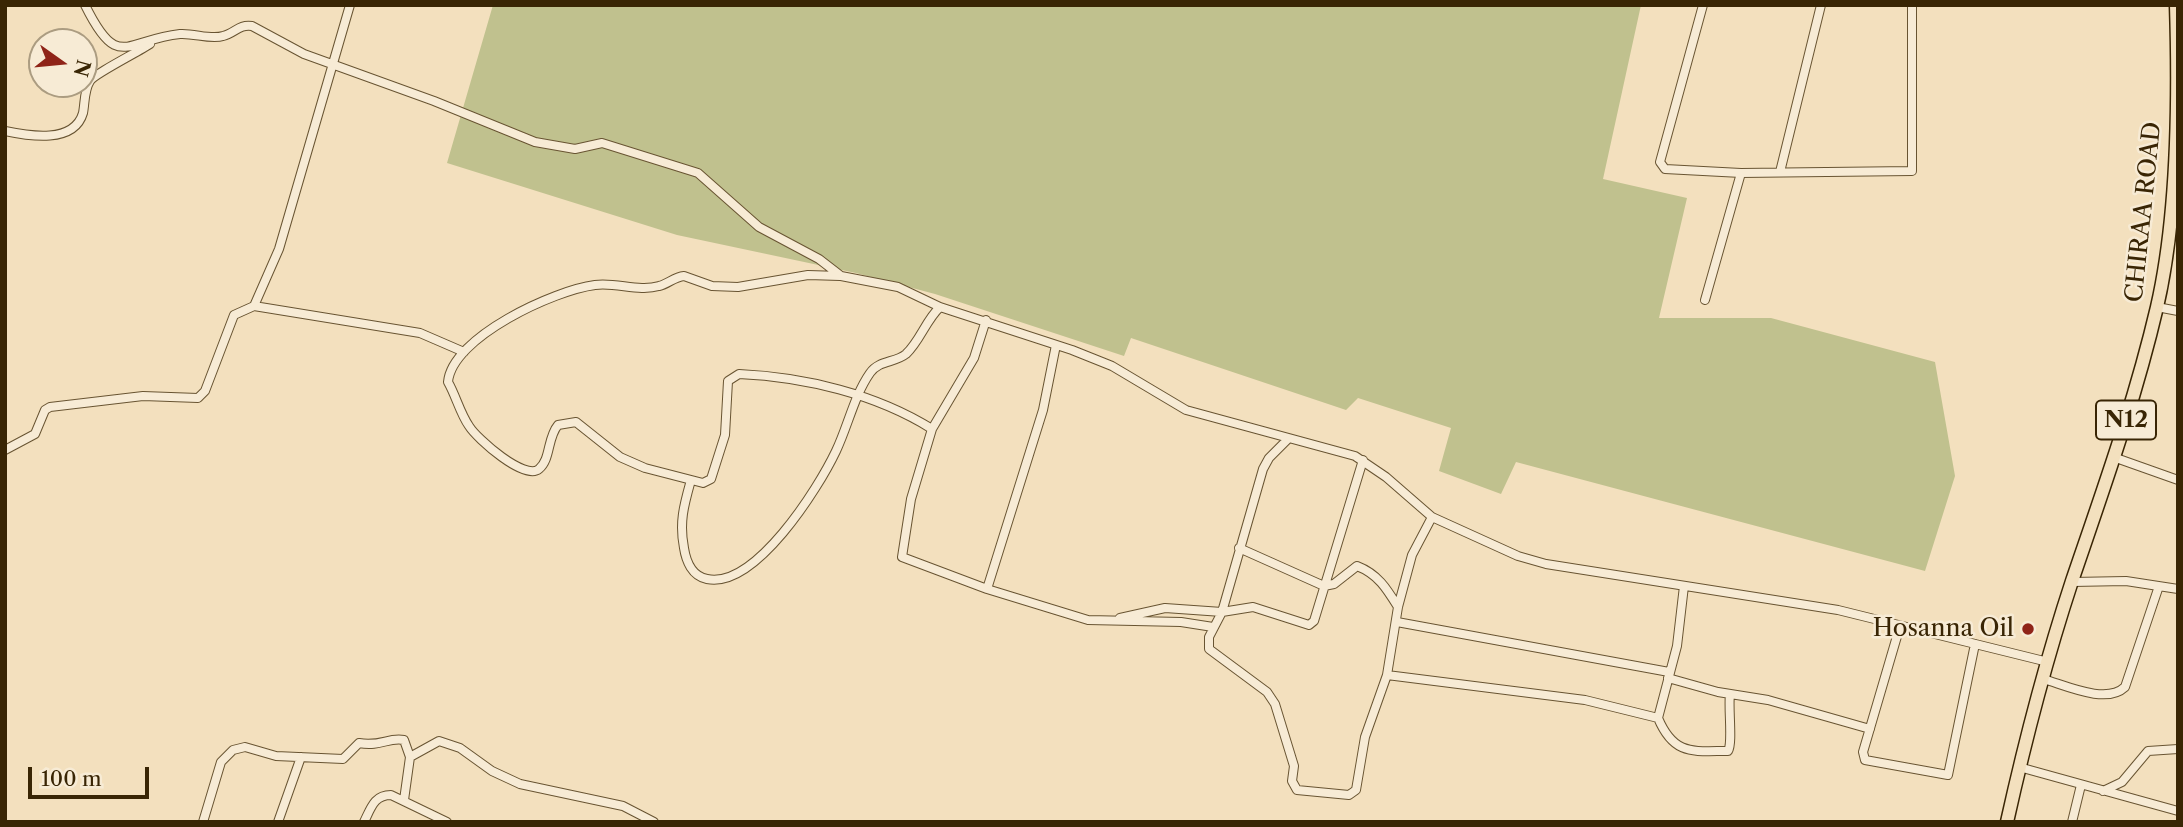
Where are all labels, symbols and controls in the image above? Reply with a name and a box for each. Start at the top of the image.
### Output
north arrow [28,28,98,98]
text: N [69,57,95,79]
street label: CHIRAA ROAD [2120,120,2168,304]
road number: N12 [2096,400,2156,440]
place label: Hosanna Oil [1873,615,2014,643]
marker: Hosanna Oil [2020,621,2036,637]
scale bar [32,754,152,798]
text: 100 m [41,766,102,791]

